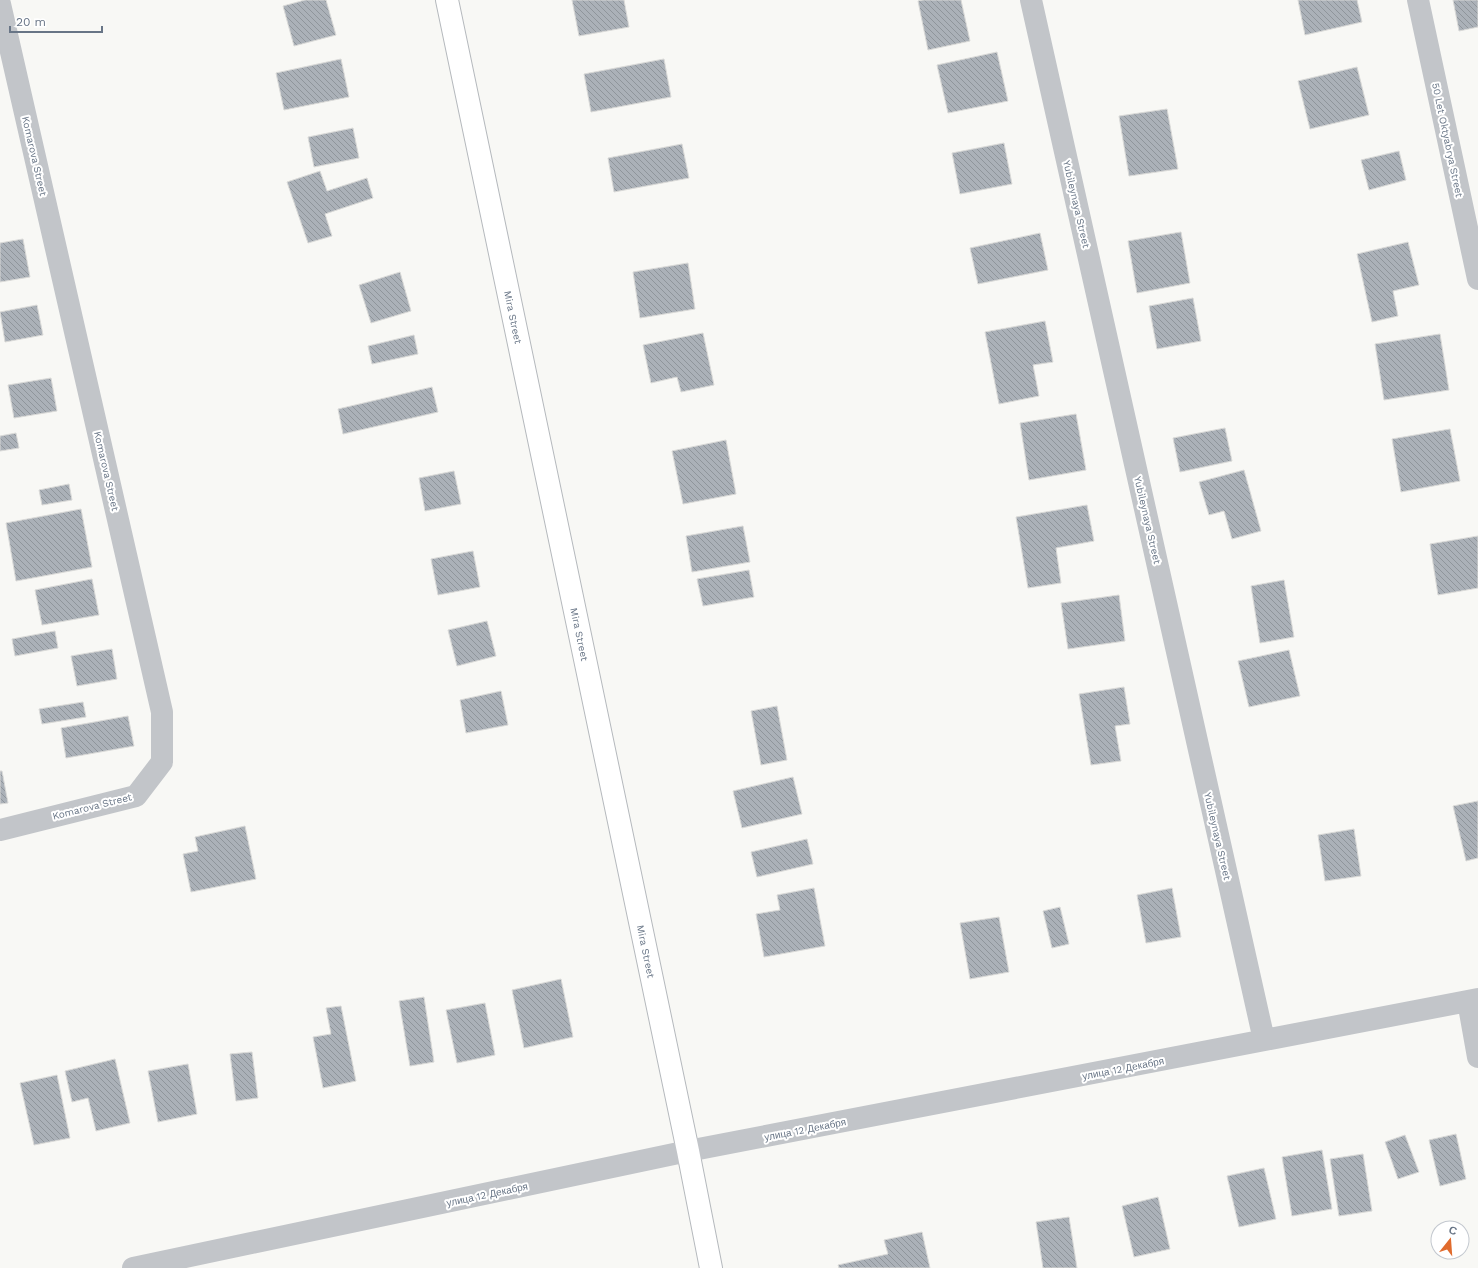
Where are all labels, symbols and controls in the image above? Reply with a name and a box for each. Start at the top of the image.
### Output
scale bar [10,8,102,34]
text: 20 m [16,15,46,29]
street label: 50 Let Oktyabrya Street [1430,82,1465,199]
street label: Komarova Street [20,115,49,198]
street label: Yubileynaya Street [1061,159,1092,250]
street label: Mira Street [502,290,524,346]
street label: Komarova Street [92,430,121,513]
street label: Yubileynaya Street [1132,475,1163,566]
street label: Mira Street [568,607,590,663]
street label: Komarova Street [51,791,134,822]
street label: Yubileynaya Street [1202,791,1233,882]
street label: Mira Street [635,924,657,980]
street label: улица 12 Декабря [1081,1055,1165,1082]
street label: улица 12 Декабря [763,1116,847,1143]
street label: улица 12 Декабря [445,1180,529,1208]
north arrow [1430,1220,1470,1260]
text: С [1447,1224,1459,1238]

